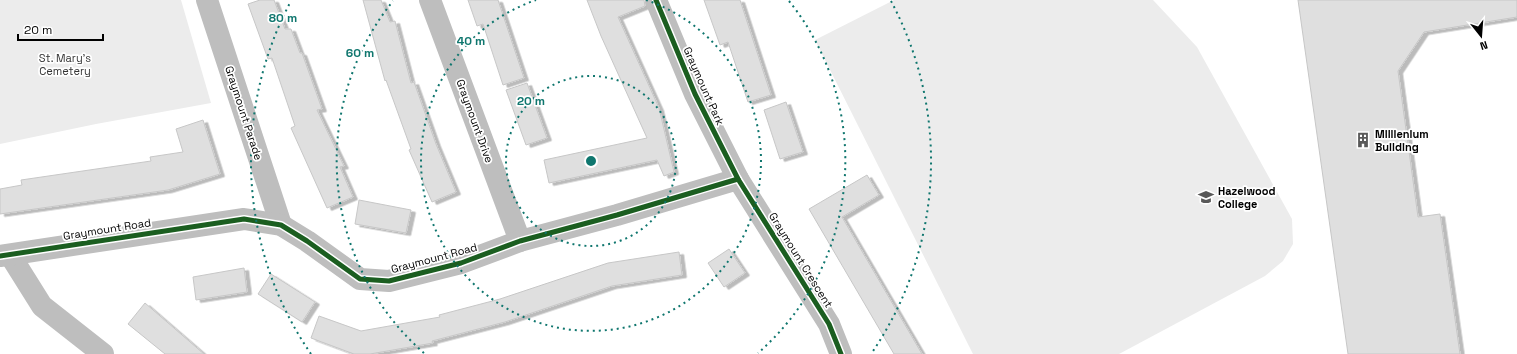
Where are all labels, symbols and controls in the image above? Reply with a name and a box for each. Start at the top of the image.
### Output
text: 80 m [269,10,297,26]
scale bar [18,16,103,42]
north arrow [1461,16,1501,56]
text: 20 m [24,22,52,38]
text: 40 m [457,33,485,49]
text: N [1478,38,1489,53]
text: 60 m [346,45,374,61]
street label: Graymount Park [680,45,728,128]
park label: St. Mary's Cemetery [39,51,91,78]
street label: Graymount Parade [222,64,266,162]
street label: Graymount Drive [453,77,497,165]
text: 20 m [517,93,545,109]
place label: Millienium Building [1375,127,1429,154]
building icon: Millienium Building [1354,131,1372,149]
centre of rings [584,154,598,168]
place label: Hazelwood College [1218,184,1276,211]
school or university icon: Hazelwood College [1197,188,1215,206]
street label: Graymount Crescent [766,210,836,310]
street label: Graymount Road [62,215,152,243]
street label: Graymount Road [389,240,479,276]

